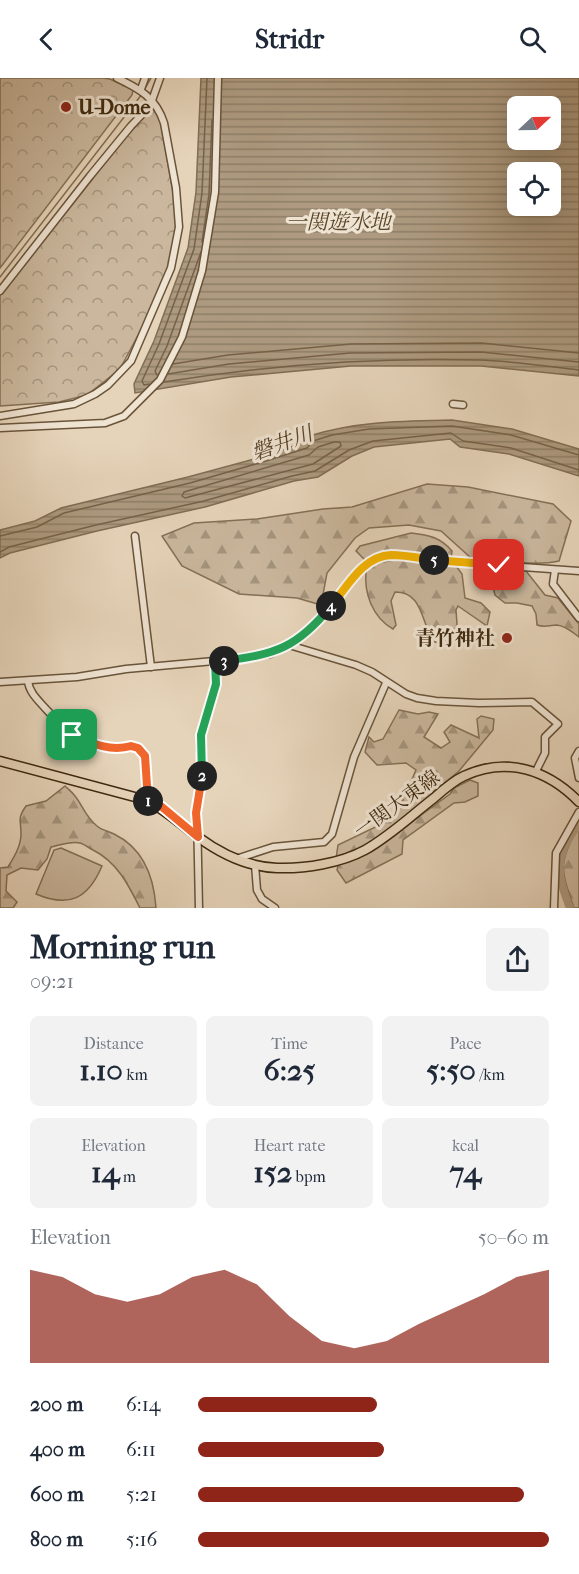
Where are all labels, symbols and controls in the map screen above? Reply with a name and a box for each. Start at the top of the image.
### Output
icon: back [30,23,63,56]
text: Stridr [255,23,324,55]
icon: search [516,23,549,56]
place label: U-Dome [77,96,151,119]
north arrow [507,96,561,150]
map controls [507,96,561,216]
marker: U-Dome [59,100,73,114]
button: locate [507,162,561,216]
water label: 一関遊水地 [286,210,392,234]
water label: 磐井川 [248,420,318,465]
pin [473,539,524,590]
pin: 5 [419,545,449,575]
icon: check [482,548,515,581]
text: 5 [431,550,437,569]
pin: 4 [316,591,346,621]
text: 4 [326,596,336,615]
place label: 青竹神社 [415,627,495,650]
marker: 青竹神社 [500,631,514,645]
pin: 3 [209,646,239,676]
text: 3 [221,651,227,670]
pin [46,709,97,760]
icon: arrive [55,718,88,751]
pin: 2 [187,761,217,791]
street label: 一関大東線 [350,765,444,843]
text: 2 [198,766,206,785]
pin: 1 [133,786,163,816]
text: 1 [145,791,151,810]
text: Morning run [30,928,215,967]
button: share [486,928,549,991]
text: 09:21 [30,970,74,993]
text: Distance [83,1034,144,1053]
text: Time [271,1034,308,1053]
text: Pace [450,1034,481,1053]
text: 1.10 [79,1053,123,1088]
text: 6:25 [264,1053,315,1088]
text: 5:50 [426,1053,476,1088]
text: km [123,1065,148,1084]
text: /km [476,1065,505,1084]
text: Elevation [81,1136,146,1155]
text: Heart rate [254,1136,325,1155]
text: kcal [452,1136,479,1155]
text: 14 [91,1155,119,1190]
text: 152 [253,1155,292,1190]
text: 74 [450,1155,481,1190]
text: m [119,1167,136,1186]
text: bpm [292,1167,326,1186]
text: Elevation [30,1226,111,1249]
text: 50–60 m [478,1226,549,1249]
text: 200 m [30,1393,83,1416]
text: 6:14 [126,1393,161,1416]
text: 400 m [30,1438,85,1461]
text: 6:11 [126,1438,156,1461]
text: 600 m [30,1483,84,1506]
text: 5:21 [126,1483,157,1506]
text: 800 m [30,1528,83,1551]
text: 5:16 [126,1528,157,1551]

